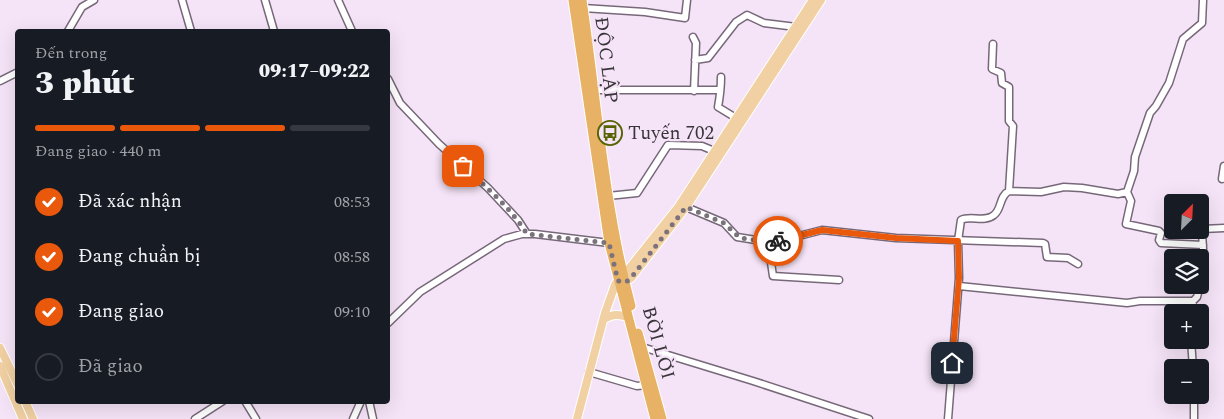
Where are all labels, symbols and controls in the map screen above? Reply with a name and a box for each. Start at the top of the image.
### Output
street label: ĐỘC LẬP [586,15,626,105]
text: Đến trong [35,41,107,65]
text: 09:17–09:22 [259,57,370,86]
text: 3 phút [35,59,135,108]
place label: Tuyến 702 [628,119,714,148]
bus stop icon: Tuyến 702 [597,120,623,146]
text: Đang giao · 440 m [35,139,161,163]
pin [442,145,484,187]
icon: bag [449,152,477,180]
text: Đã xác nhận [78,187,182,216]
icon: check [35,188,63,216]
text: 08:53 [334,190,370,214]
north arrow [1164,194,1209,239]
map controls [1164,194,1209,404]
courier [753,216,803,266]
icon: bike [764,227,792,255]
text: Đang chuẩn bị [78,242,201,271]
icon: check [35,243,63,271]
text: 08:58 [334,245,370,269]
button: layers [1164,249,1209,294]
text: Đang giao [78,297,164,326]
icon: check [35,298,63,326]
text: 09:10 [334,300,370,324]
street label: BỜI LỜI [634,303,682,383]
button: + [1164,304,1209,349]
pin [931,342,973,384]
icon: home [938,349,966,377]
text: Đã giao [78,352,143,381]
button: − [1164,359,1209,404]

